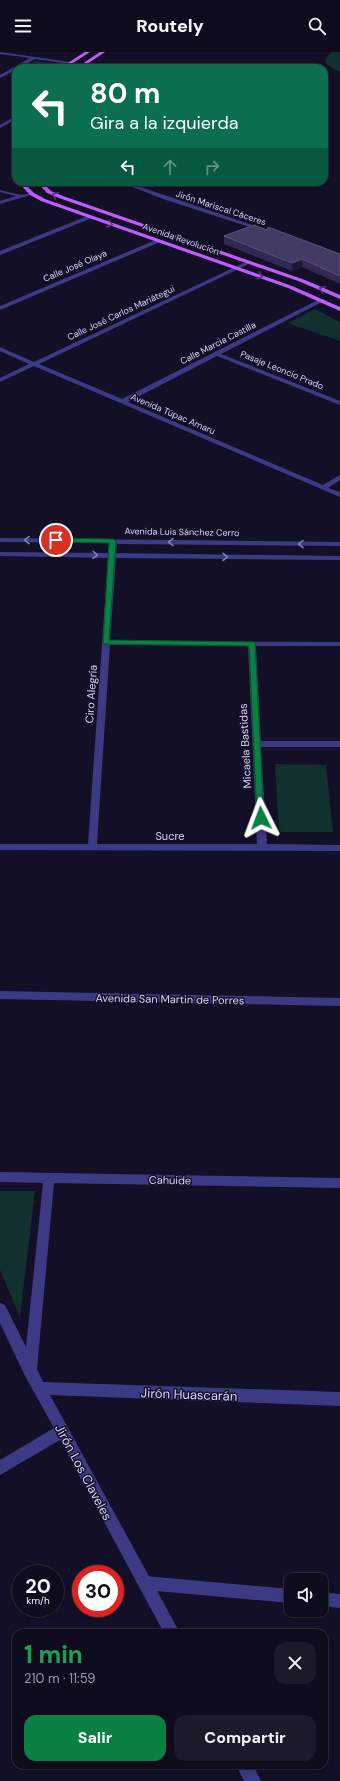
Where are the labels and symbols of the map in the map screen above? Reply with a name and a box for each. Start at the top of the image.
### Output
street label: Jirón Mariscal Cáceres [174,188,268,228]
one-way arrow [52,192,60,200]
one-way arrow [107,219,114,228]
street label: Avenida Revolución [141,220,221,258]
street label: Calle José Olaya [41,247,109,285]
one-way arrow [256,272,263,280]
street label: Calle José Carlos Mariátegui [65,283,177,343]
one-way arrow [318,286,326,294]
street label: Calle Marcia Castilla [178,319,258,367]
street label: Pasaje Leoncio Prado [239,348,325,392]
street label: Avenida Túpac Amaru [129,391,217,437]
pin [39,523,73,557]
street label: Avenida Luis Sánchez Cerro [124,525,240,539]
one-way arrow [24,536,30,544]
one-way arrow [168,538,174,546]
one-way arrow [298,540,304,548]
one-way arrow [92,551,98,560]
one-way arrow [222,553,228,561]
street label: Ciro Alegría [82,664,100,724]
street label: Micaela Bastidas [236,703,254,789]
position arrow [240,797,282,839]
street label: Sucre [155,829,185,843]
street label: Avenida San Martin de Porres [96,991,244,1007]
street label: Cahuide [149,1173,191,1187]
street label: Jirón Huascarán [140,1384,238,1405]
street label: Jirón Los Claveles [51,1421,116,1523]
speed limit sign: 30 [72,1565,124,1617]

